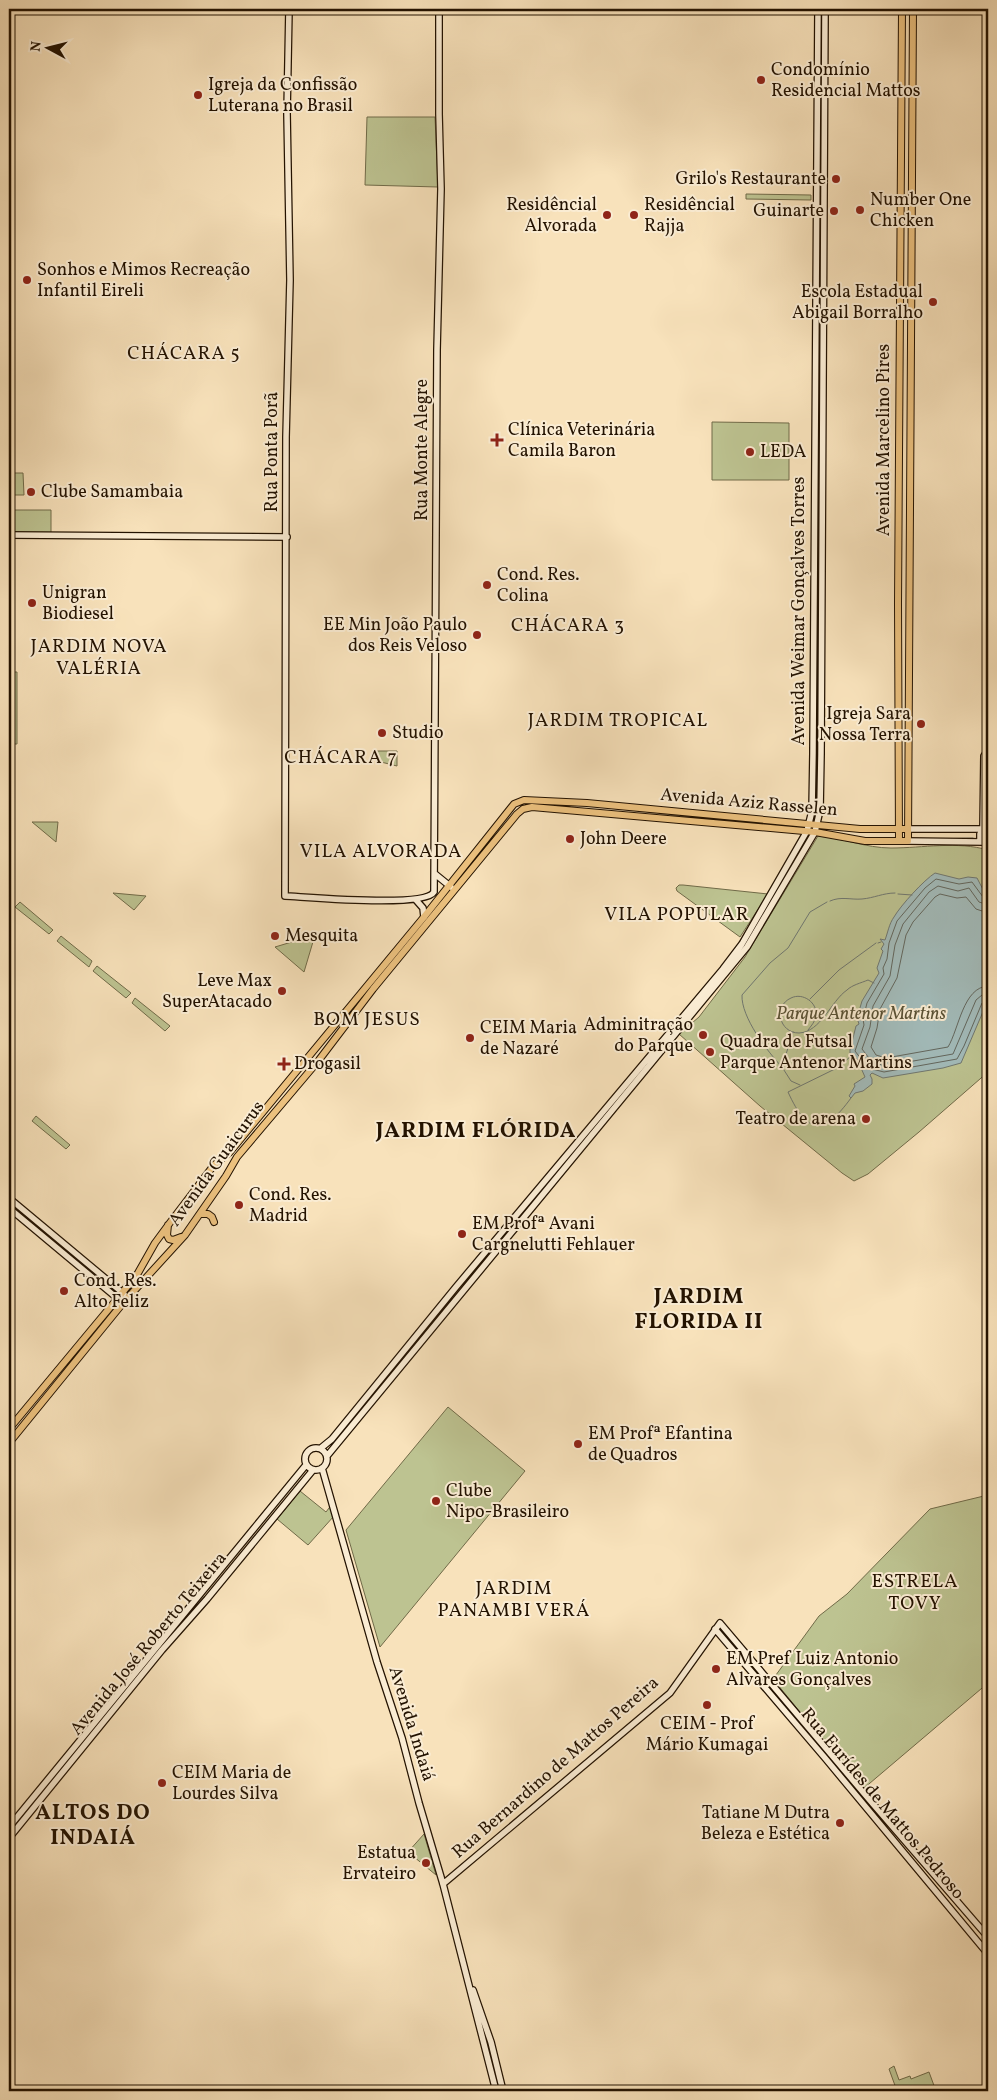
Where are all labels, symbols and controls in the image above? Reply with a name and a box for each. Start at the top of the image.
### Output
north arrow [22,22,72,72]
text: N [27,40,47,53]
place label: Condomínio Residencial Mattos [771,58,920,104]
place label: Igreja da Confissão Luterana no Brasil [208,73,357,119]
marker: Condomínio Residencial Mattos [755,74,767,86]
marker: Igreja da Confissão Luterana no Brasil [192,89,204,101]
place label: Grilo's Restaurante [675,167,826,192]
marker: Grilo's Restaurante [830,173,842,185]
place label: Number One Chicken [870,188,971,234]
place label: Residêncial Alvorada [506,193,597,239]
place label: Residêncial Rajja [644,193,735,239]
place label: Guinarte [753,199,824,224]
marker: Number One Chicken [854,204,866,216]
marker: Guinarte [828,205,840,217]
marker: Residêncial Alvorada [601,209,613,221]
marker: Residêncial Rajja [628,209,640,221]
place label: Sonhos e Mimos Recreação Infantil Eireli [37,258,250,304]
marker: Sonhos e Mimos Recreação Infantil Eireli [21,274,33,286]
place label: Escola Estadual Abigail Borralho [792,280,923,326]
marker: Escola Estadual Abigail Borralho [927,296,939,308]
district label: CHÁCARA 5 [127,341,241,367]
street label: Avenida Marcelino Pires [872,344,897,536]
street label: Rua Monte Alegre [410,379,435,521]
street label: Rua Ponta Porã [260,392,285,512]
place label: Clínica Veterinária Camila Baron [508,418,655,464]
marker: Clínica Veterinária Camila Baron [490,433,504,447]
place label: LEDA [760,440,807,465]
marker: LEDA [744,446,756,458]
street label: Avenida Weimar Gonçalves Torres [787,476,812,746]
place label: Clube Samambaia [41,480,183,505]
marker: Clube Samambaia [25,486,37,498]
place label: Cond. Res. Colina [497,563,580,609]
marker: Cond. Res. Colina [481,579,493,591]
place label: Unigran Biodiesel [42,581,114,627]
marker: Unigran Biodiesel [26,597,38,609]
place label: EE Min João Paulo dos Reis Veloso [323,613,467,659]
district label: CHÁCARA 3 [511,613,625,639]
marker: EE Min João Paulo dos Reis Veloso [471,629,483,641]
district label: JARDIM NOVA VALÉRIA [30,634,168,682]
place label: Igreja Sara Nossa Terra [819,702,911,748]
district label: JARDIM TROPICAL [528,708,708,734]
marker: Igreja Sara Nossa Terra [915,718,927,730]
place label: Studio [392,721,444,746]
marker: Studio [376,727,388,739]
district label: CHÁCARA 7 [284,745,398,771]
street label: Avenida Aziz Rasselen [659,783,839,823]
place label: John Deere [580,827,667,852]
marker: John Deere [564,833,576,845]
district label: VILA ALVORADA [300,839,462,865]
district label: VILA POPULAR [604,902,750,928]
place label: Mesquita [285,924,358,949]
marker: Mesquita [269,930,281,942]
place label: Leve Max SuperAtacado [162,969,272,1015]
marker: Leve Max SuperAtacado [276,985,288,997]
park label: Parque Antenor Martins [776,1002,946,1027]
district label: BOM JESUS [313,1007,421,1033]
place label: Adminitração do Parque [584,1013,693,1059]
place label: CEIM Maria de Nazaré [480,1016,577,1062]
marker: Adminitração do Parque [697,1029,709,1041]
place label: Quadra de Futsal Parque Antenor Martins [720,1030,912,1076]
marker: CEIM Maria de Nazaré [464,1032,476,1044]
marker: Quadra de Futsal Parque Antenor Martins [704,1046,716,1058]
place label: Drogasil [294,1052,361,1077]
marker: Drogasil [278,1058,290,1070]
street label: Avenida Guaicurus [163,1096,271,1232]
place label: Teatro de arena [735,1107,856,1132]
marker: Teatro de arena [860,1113,872,1125]
district label: JARDIM FLÓRIDA [375,1116,576,1147]
place label: Cond. Res. Madrid [249,1183,332,1229]
marker: Cond. Res. Madrid [233,1199,245,1211]
place label: EM Profª Avani Cargnelutti Fehlauer [472,1212,635,1258]
marker: EM Profª Avani Cargnelutti Fehlauer [456,1228,468,1240]
place label: Cond. Res. Alto Feliz [74,1269,157,1315]
district label: JARDIM FLORIDA II [635,1282,763,1338]
marker: Cond. Res. Alto Feliz [58,1285,70,1297]
place label: EM Profª Efantina de Quadros [588,1422,733,1468]
marker: EM Profª Efantina de Quadros [572,1438,584,1450]
place label: Clube Nipo-Brasileiro [446,1479,569,1525]
marker: Clube Nipo-Brasileiro [430,1495,442,1507]
street label: Avenida José Roberto Teixeira [65,1547,233,1741]
district label: ESTRELA TOVY [871,1569,959,1617]
district label: JARDIM PANAMBI VERÁ [438,1576,590,1624]
place label: EM Pref Luiz Antonio Alvares Gonçalves [726,1647,898,1693]
street label: Avenida Indaiá [382,1663,440,1785]
marker: EM Pref Luiz Antonio Alvares Gonçalves [710,1663,722,1675]
street label: Rua Bernardino de Mattos Pereira [447,1671,665,1865]
marker: CEIM - Prof Mário Kumagai [701,1699,713,1711]
street label: Rua Eurídes de Mattos Pedroso [794,1703,970,1905]
place label: CEIM - Prof Mário Kumagai [646,1712,768,1758]
place label: CEIM Maria de Lourdes Silva [172,1761,291,1807]
marker: CEIM Maria de Lourdes Silva [156,1777,168,1789]
district label: ALTOS DO INDAIÁ [35,1798,151,1854]
place label: Tatiane M Dutra Beleza e Estética [701,1801,830,1847]
marker: Tatiane M Dutra Beleza e Estética [834,1817,846,1829]
place label: Estatua Ervateiro [342,1841,416,1887]
marker: Estatua Ervateiro [420,1857,432,1869]

